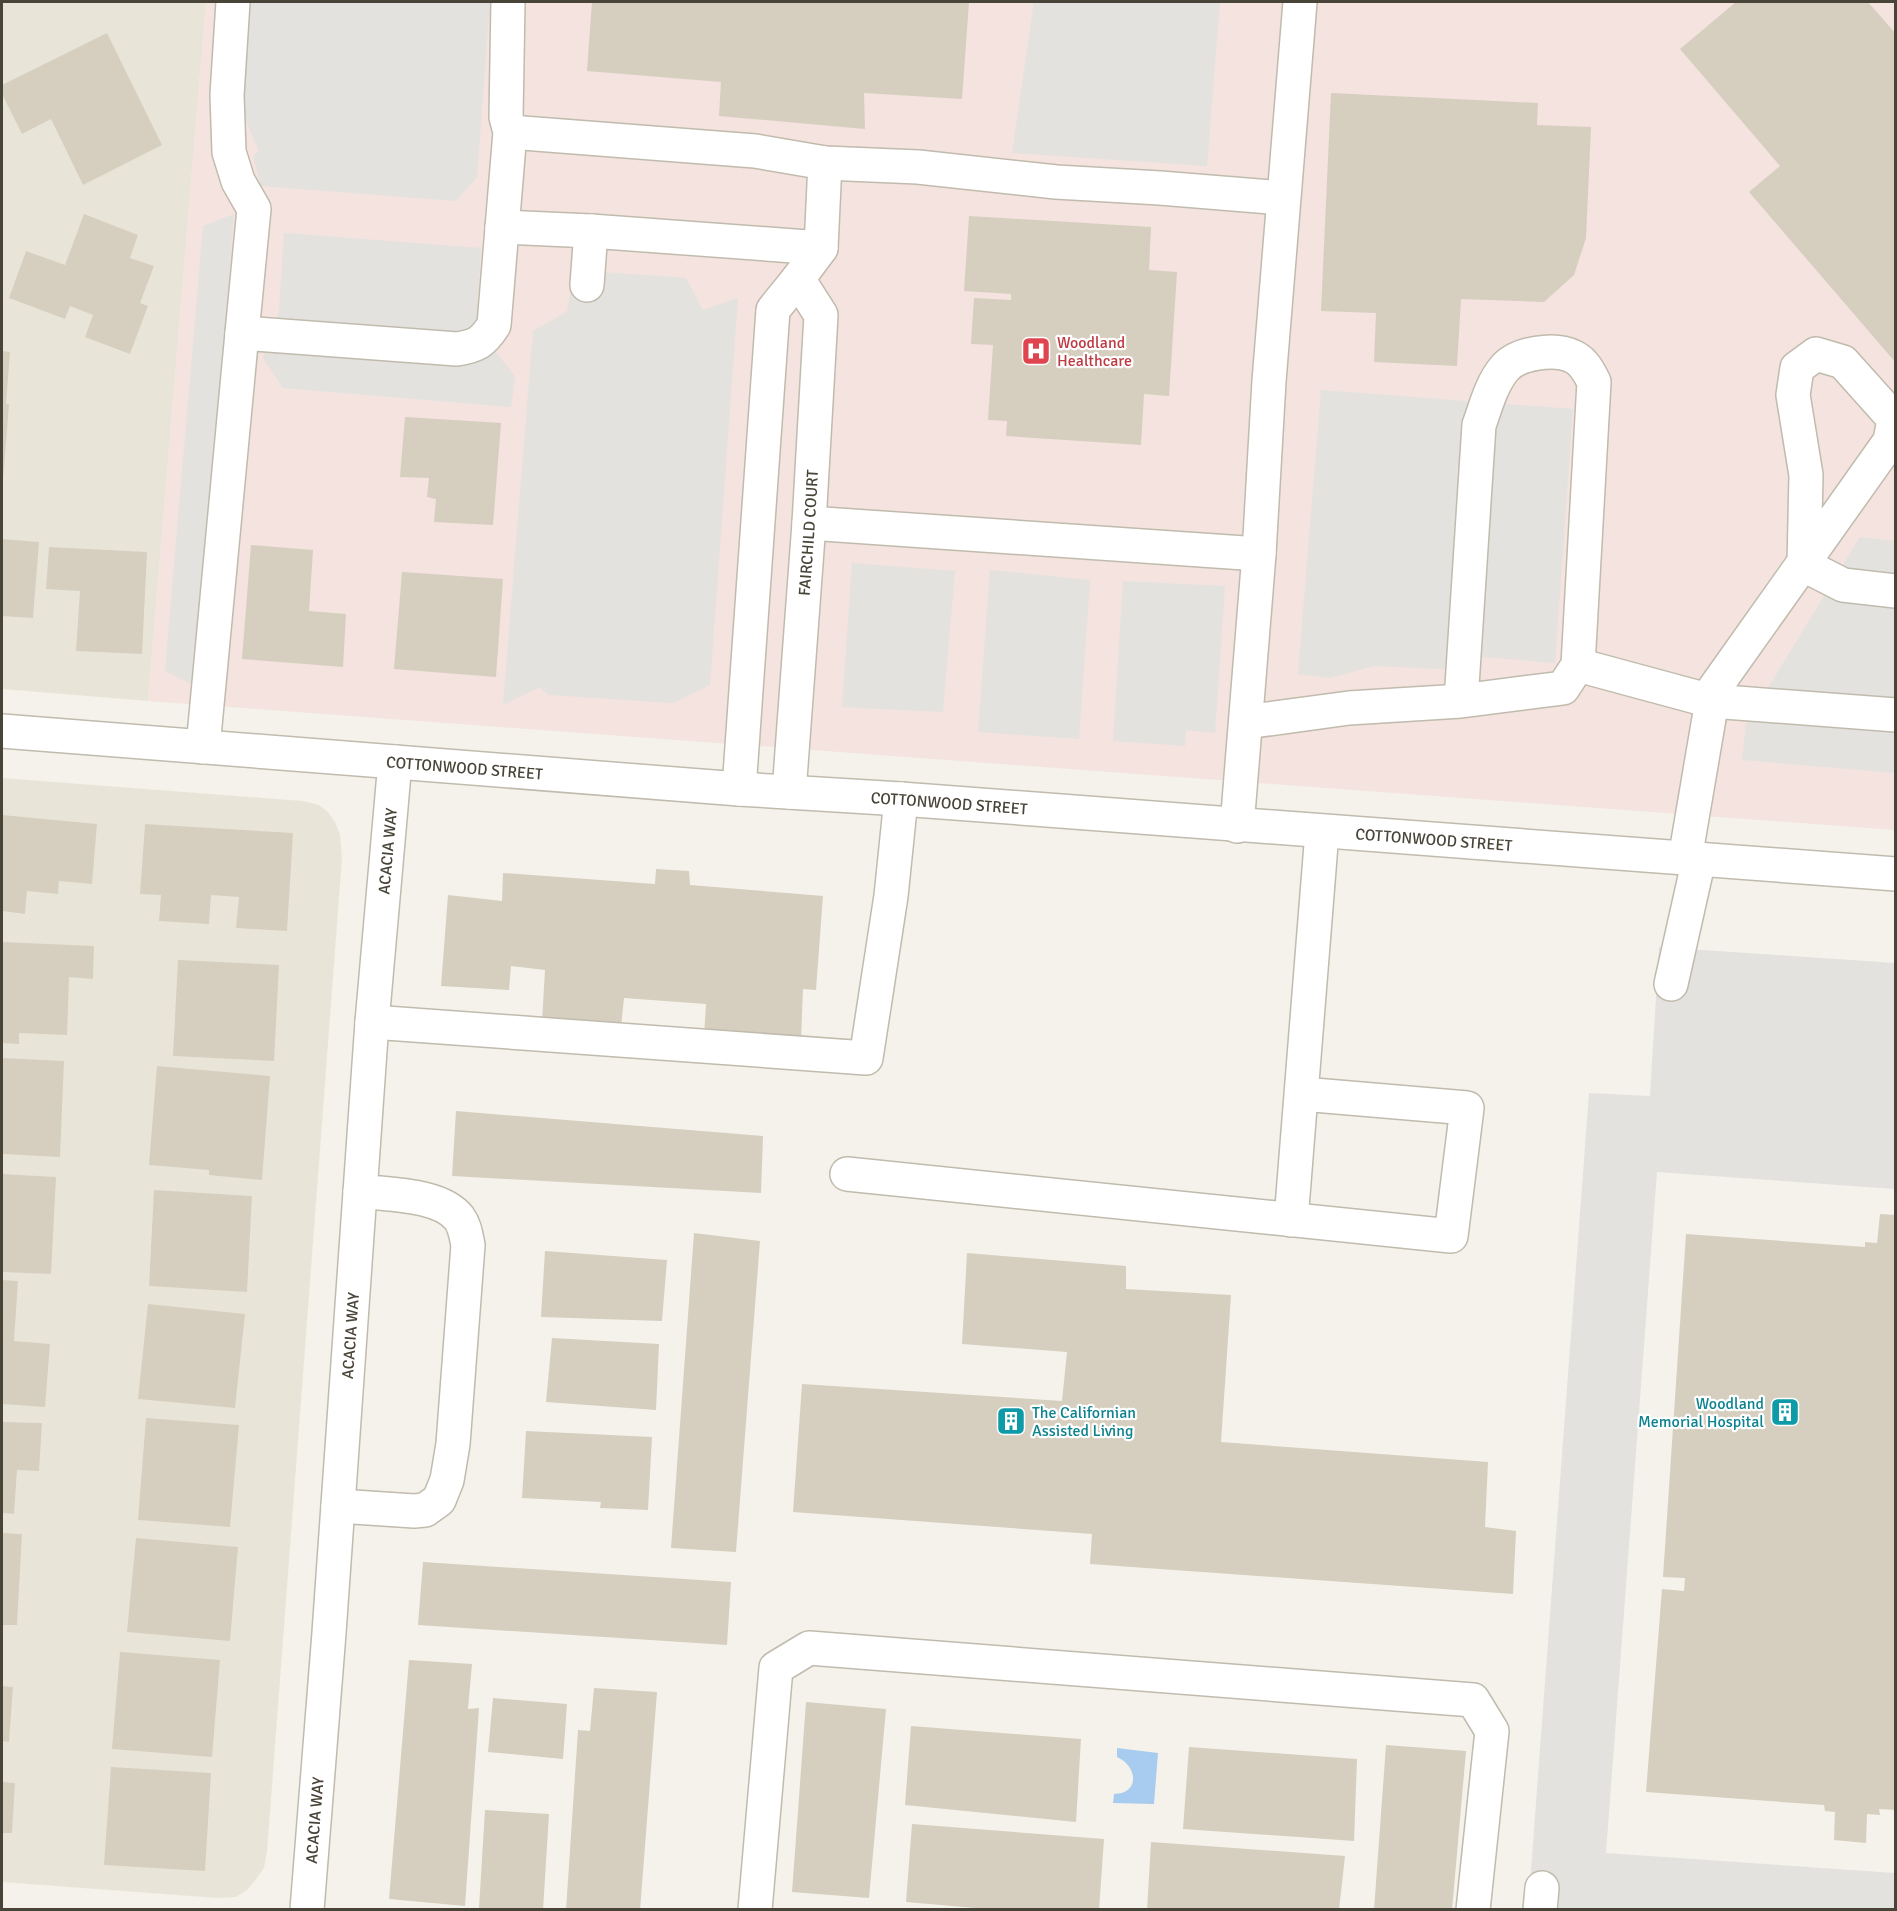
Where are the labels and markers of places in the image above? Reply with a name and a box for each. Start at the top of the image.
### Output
place label: Woodland Healthcare [1057,333,1132,371]
hospital icon: Woodland Healthcare [1020,335,1052,367]
place label: Woodland Memorial Hospital [1638,1394,1764,1432]
building icon: Woodland Memorial Hospital [1769,1396,1801,1428]
place label: The Californian Assisted Living [1032,1403,1136,1441]
building icon: The Californian Assisted Living [995,1405,1027,1437]

